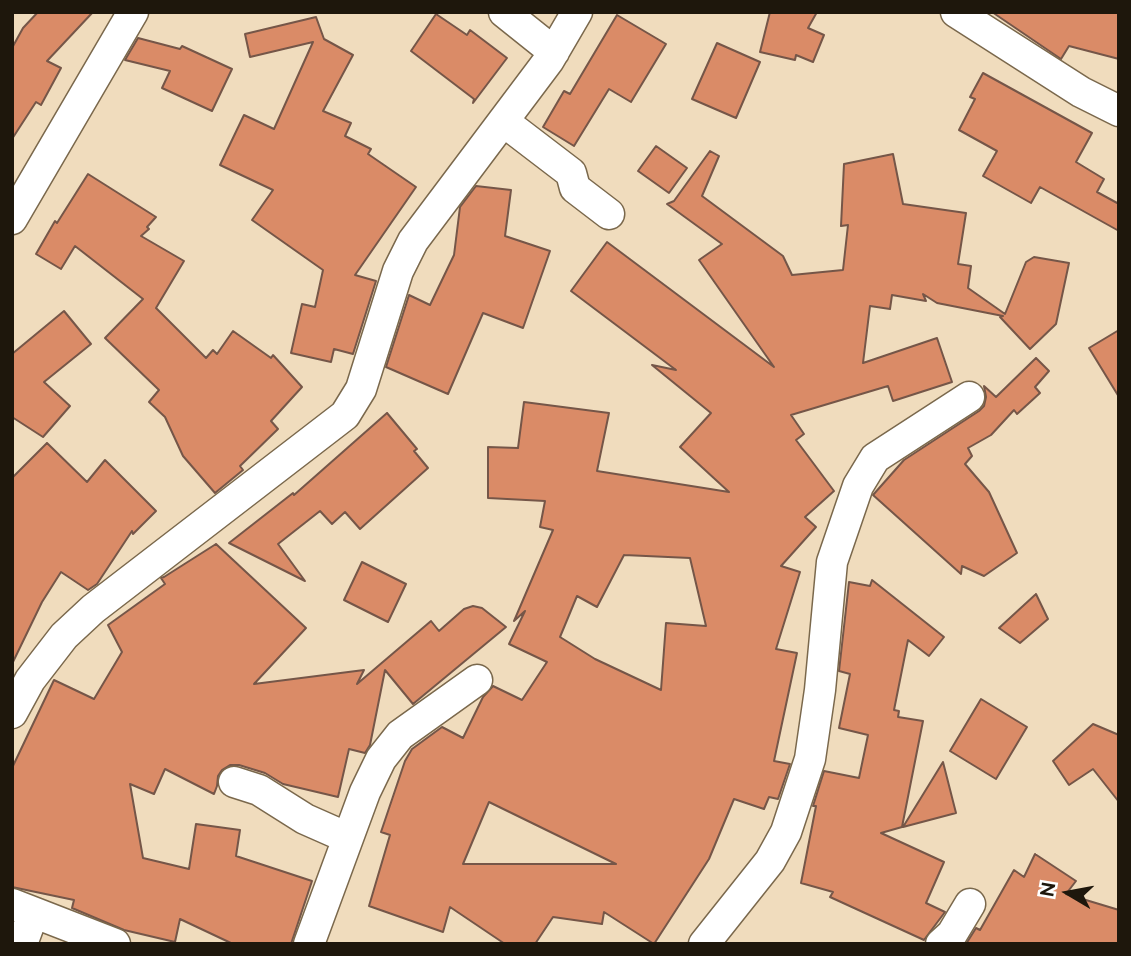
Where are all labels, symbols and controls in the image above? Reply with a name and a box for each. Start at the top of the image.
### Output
north arrow [1033,858,1103,928]
text: N [1035,880,1059,898]

